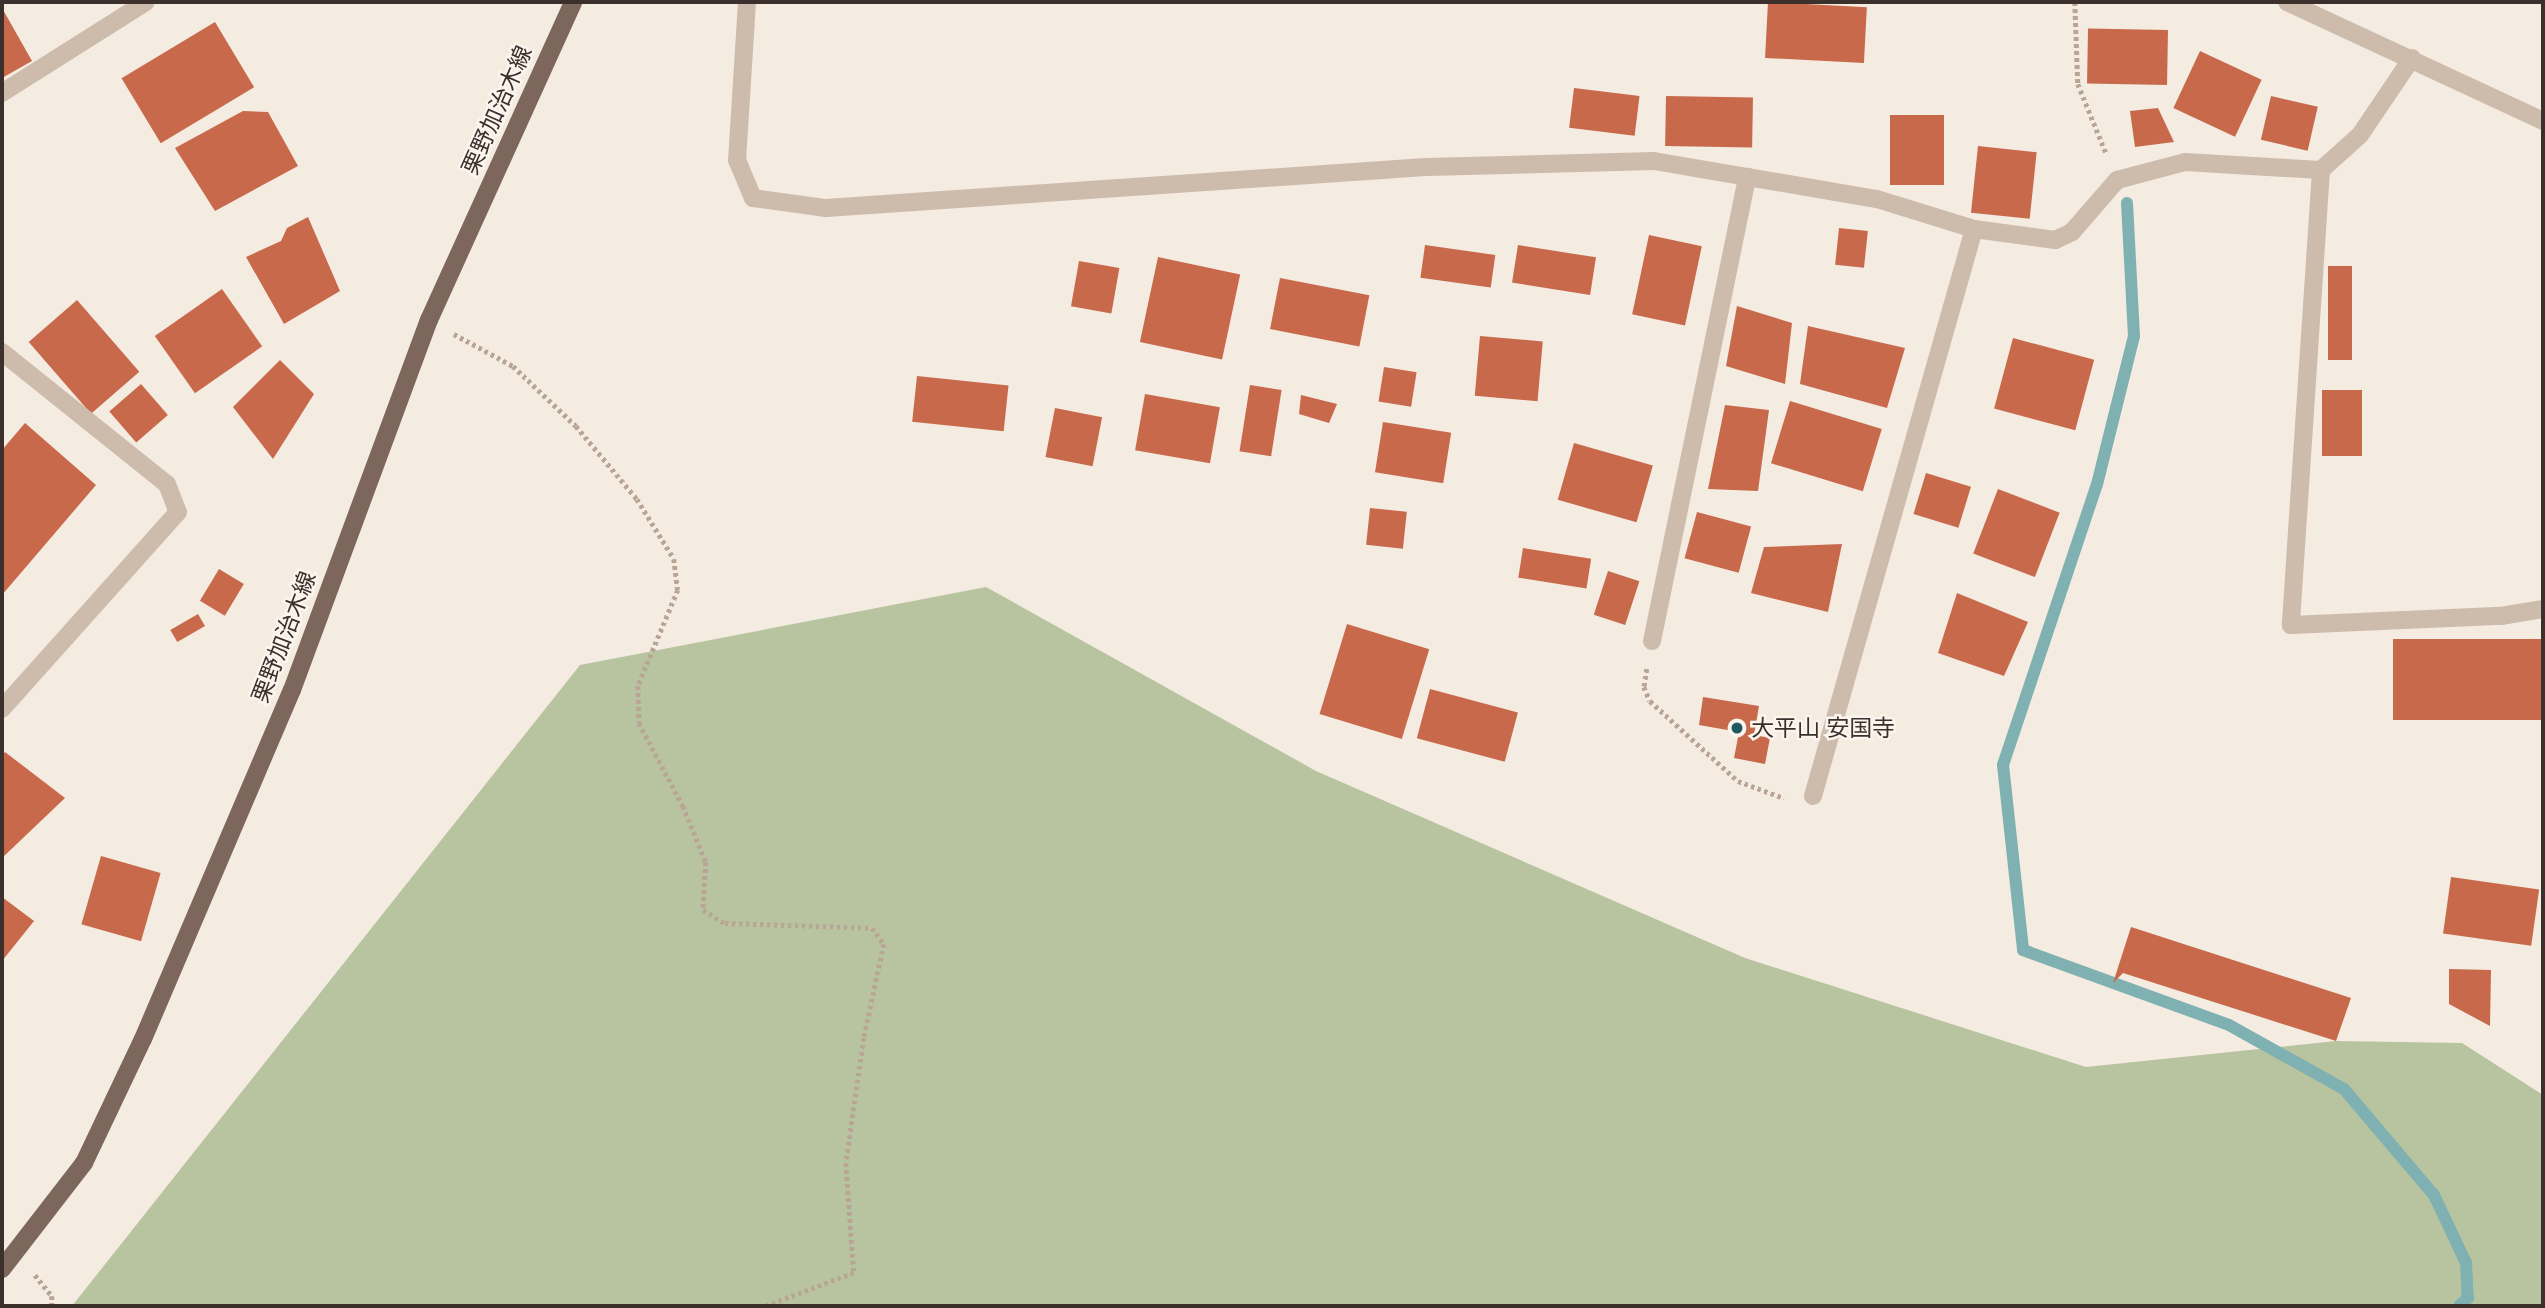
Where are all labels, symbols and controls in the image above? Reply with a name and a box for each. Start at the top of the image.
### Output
street label: 栗野加治木線 [456,41,538,179]
street label: 栗野加治木線 [246,568,322,706]
place label: 大平山 安国寺 [1751,714,1895,742]
marker: 大平山 安国寺 [1729,720,1745,736]

